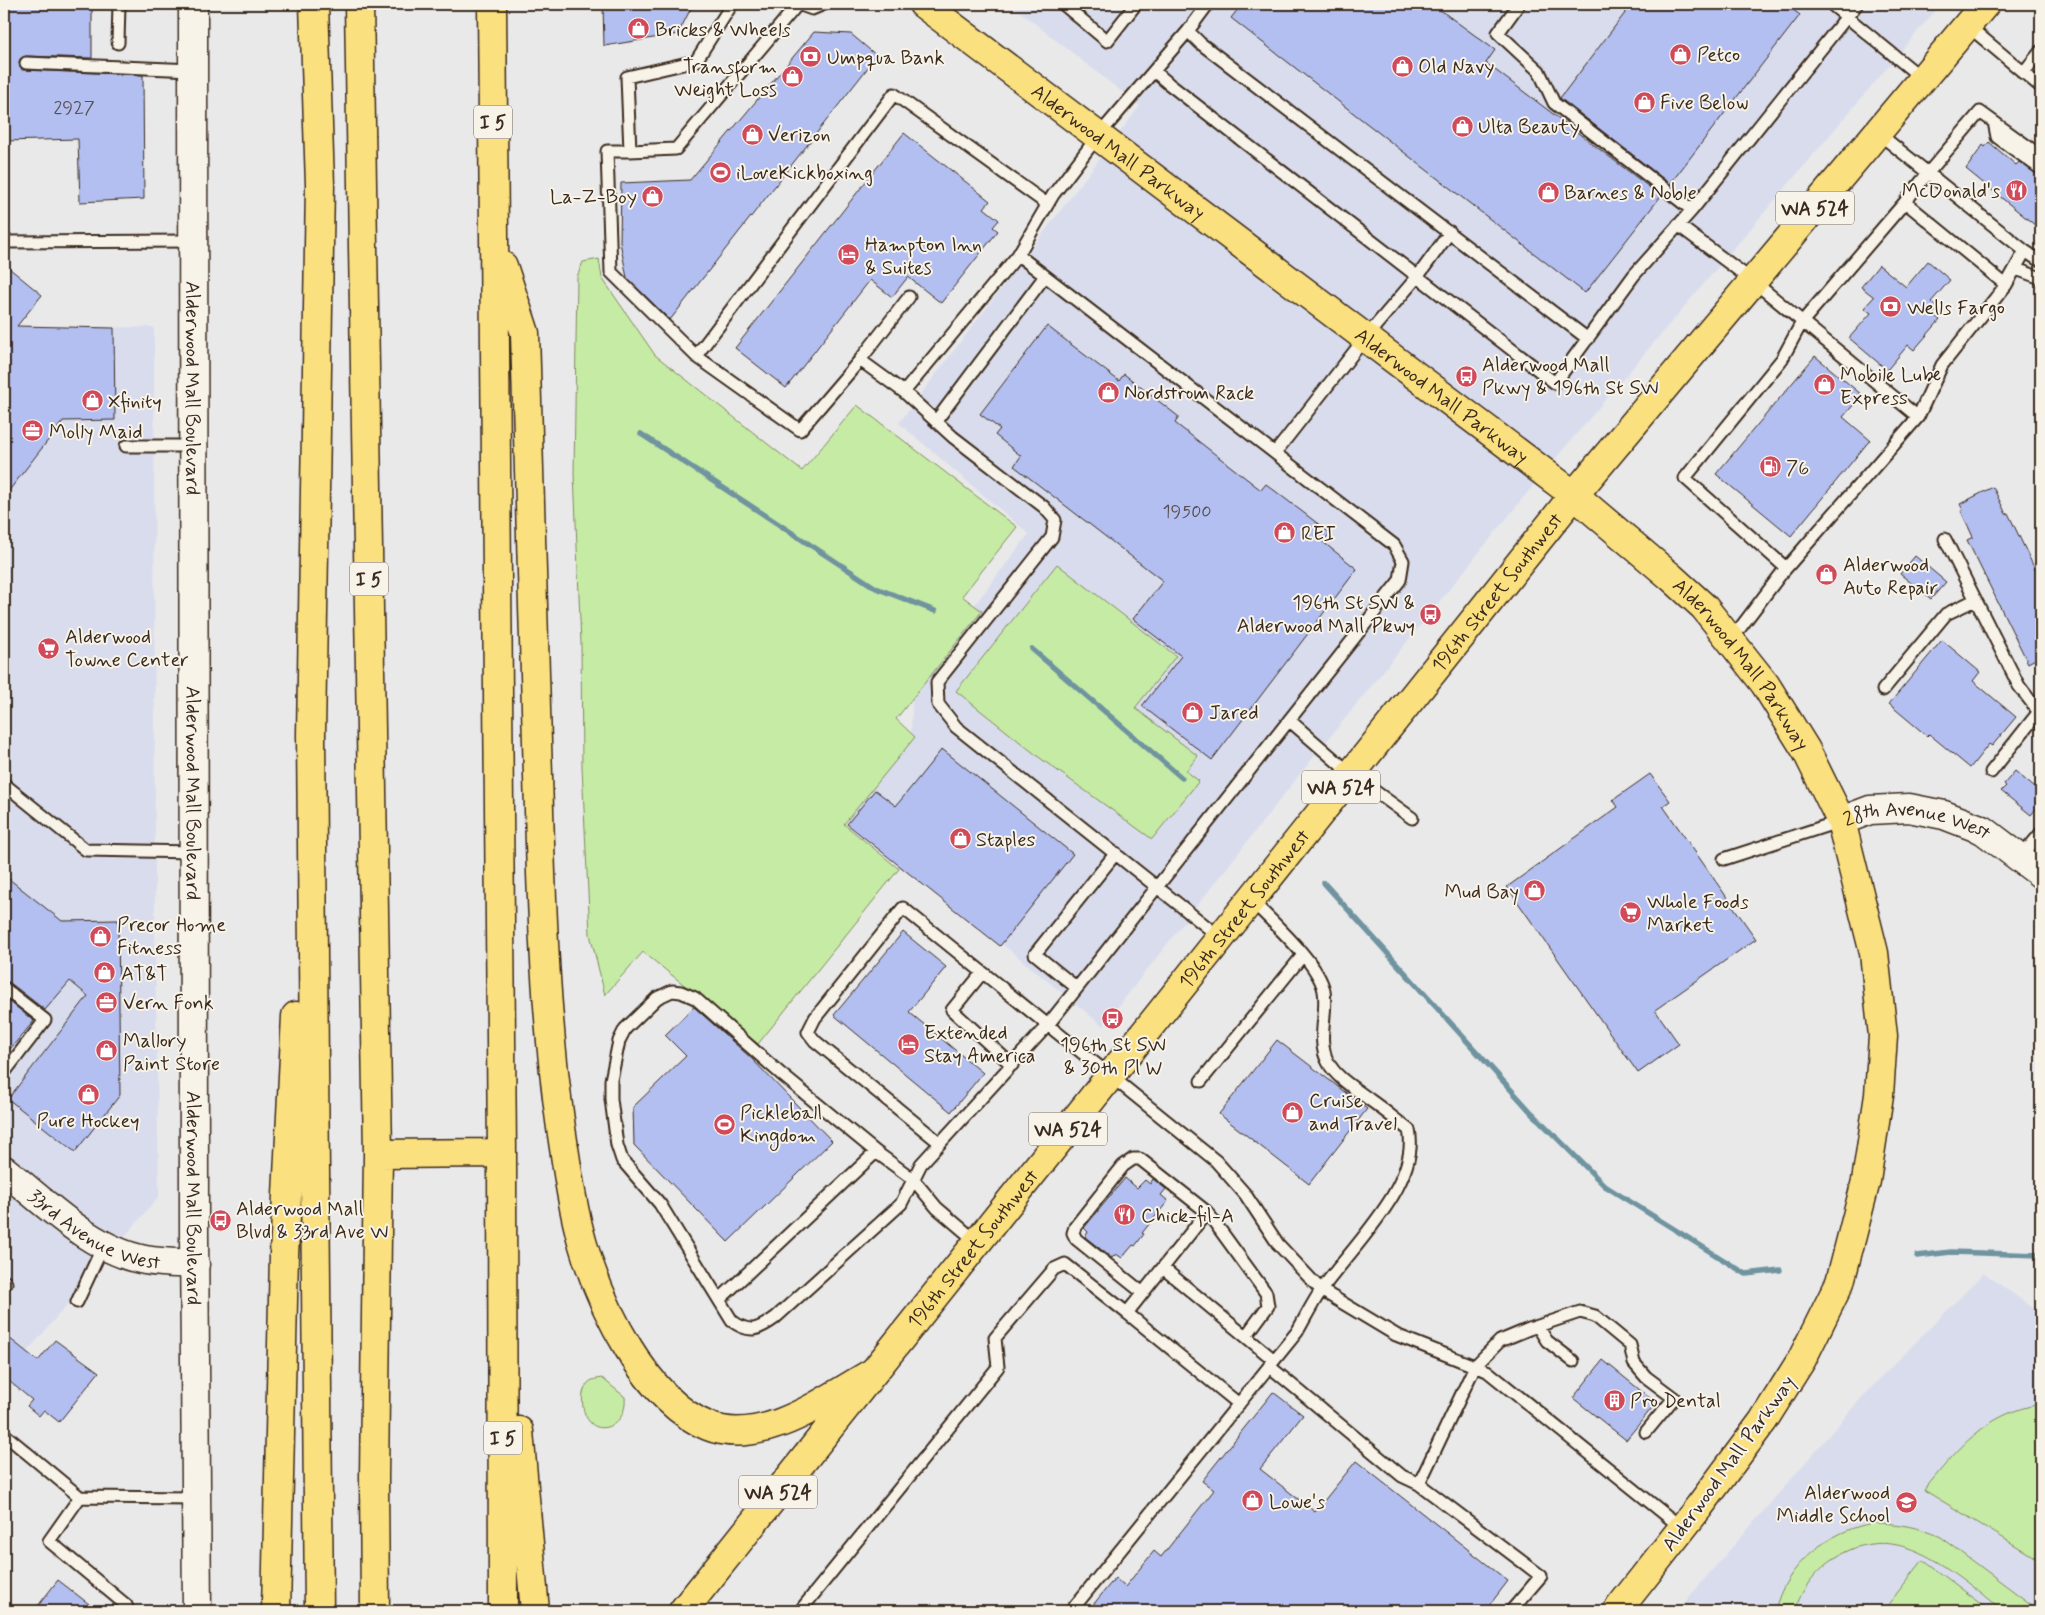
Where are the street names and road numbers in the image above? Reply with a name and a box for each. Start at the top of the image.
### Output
street label: Alderwood Mall Parkway [1025,78,1210,227]
road number: I 5 [474,105,512,138]
road number: WA 524 [1776,192,1854,224]
street label: Alderwood Mall Boulevard [178,281,205,495]
street label: Alderwood Mall Parkway [1349,322,1534,471]
street label: 196th Street Southwest [1426,507,1570,678]
road number: I 5 [350,562,388,596]
street label: Alderwood Mall Parkway [1666,573,1815,756]
street label: Alderwood Mall Boulevard [179,686,206,900]
road number: WA 524 [1302,770,1380,804]
street label: 28th Avenue West [1839,796,1996,847]
street label: 196th Street Southwest [1173,824,1317,995]
street label: Alderwood Mall Boulevard [179,1091,207,1305]
road number: WA 524 [1029,1112,1107,1146]
street label: 196th Street Southwest [902,1164,1046,1335]
street label: 33rd Avenue West [22,1183,162,1277]
street label: Alderwood Mall Parkway [1656,1371,1802,1557]
road number: I 5 [484,1422,522,1455]
road number: WA 524 [739,1475,817,1508]

